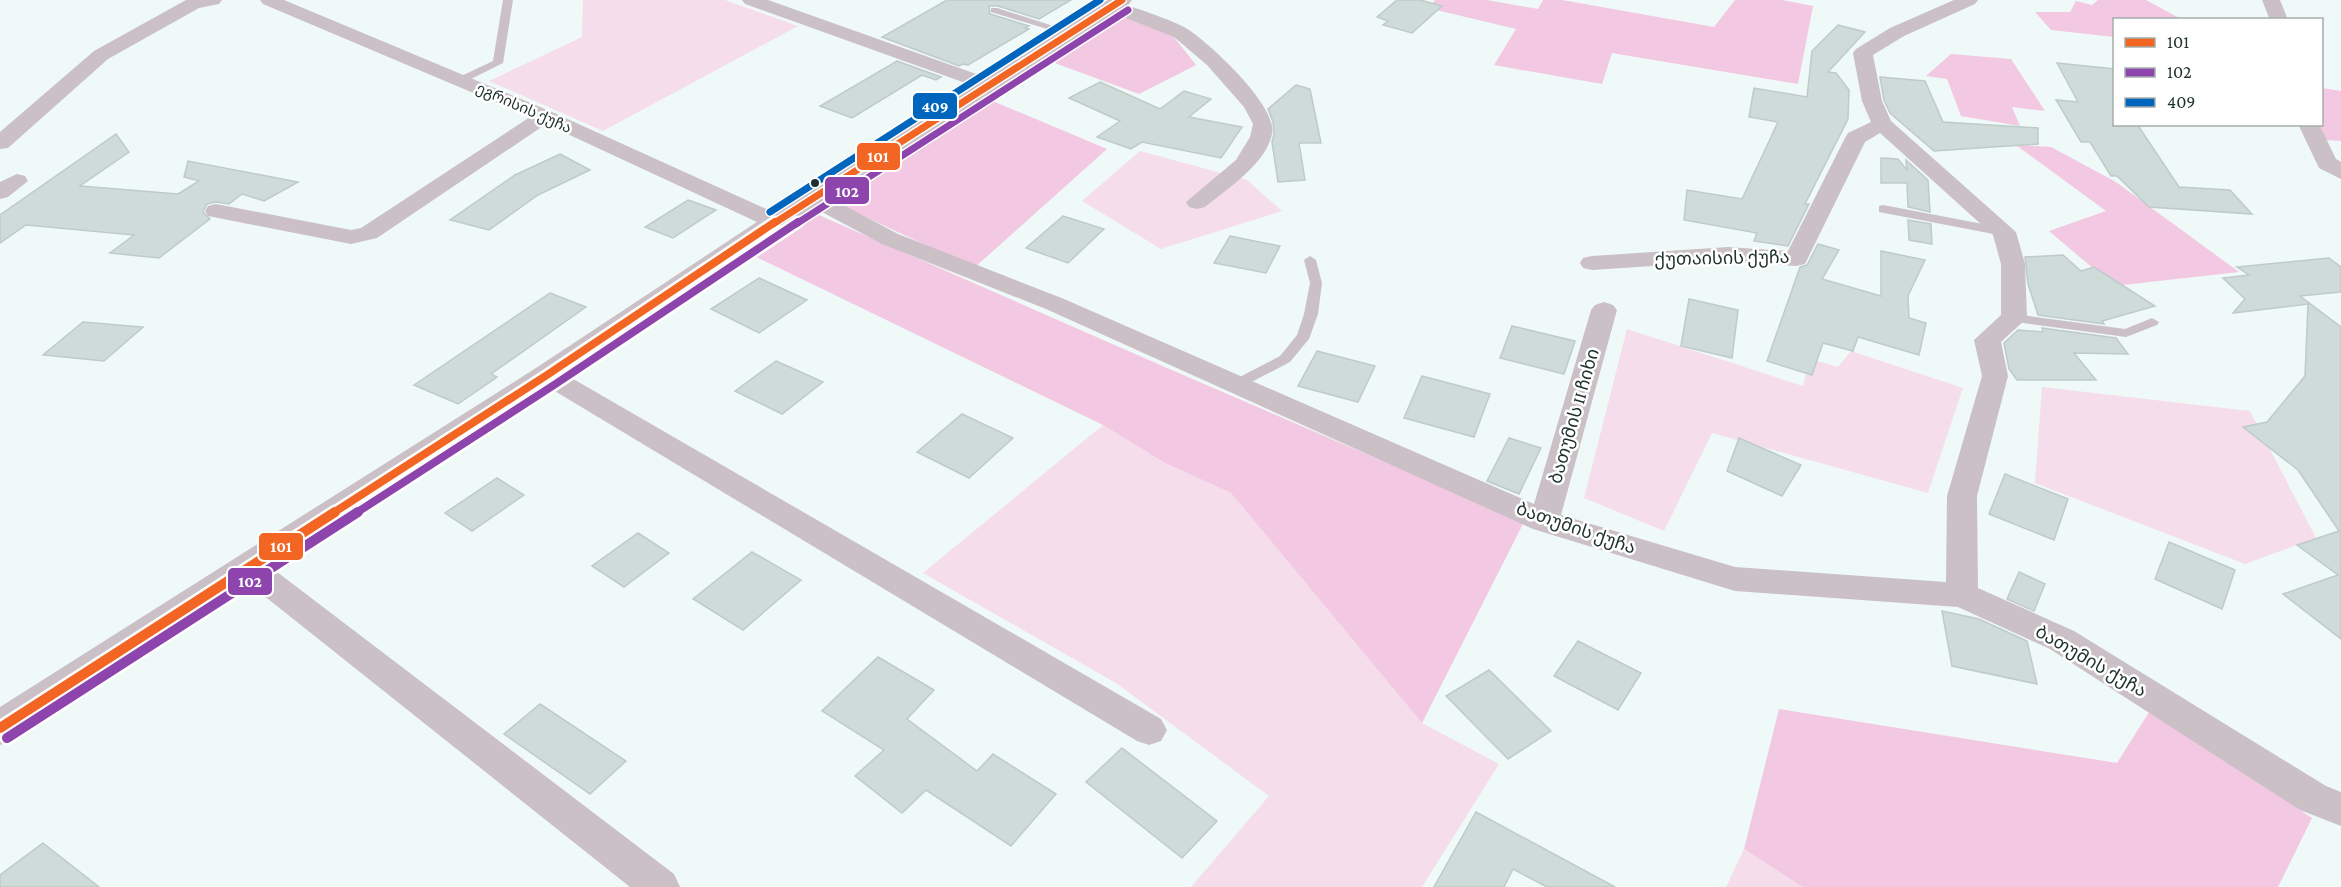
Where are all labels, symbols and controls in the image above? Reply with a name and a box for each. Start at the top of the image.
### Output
legend [2113,18,2323,126]
text: 101 [2167,32,2189,52]
text: 102 [2167,62,2192,82]
street label: ეგრისის ქუჩა [473,80,574,137]
line badge: 409 [912,92,958,120]
text: 409 [2167,92,2196,112]
text: 409 [921,98,949,115]
line badge: 101 [856,142,901,171]
text: 101 [867,148,889,165]
line badge: 102 [824,176,870,205]
unlabelled marker [809,177,821,189]
text: 102 [835,183,859,200]
street label: ქუთაისის ქუჩა [1654,247,1790,270]
street label: ბათუმის II ჩიხი [1545,346,1604,486]
street label: ბათუმის ქუჩა [1513,498,1638,559]
line badge: 101 [258,532,304,561]
text: 101 [270,538,292,555]
line badge: 102 [227,567,273,596]
text: 102 [238,573,262,590]
street label: ბათუმის ქუჩა [2031,621,2150,702]

